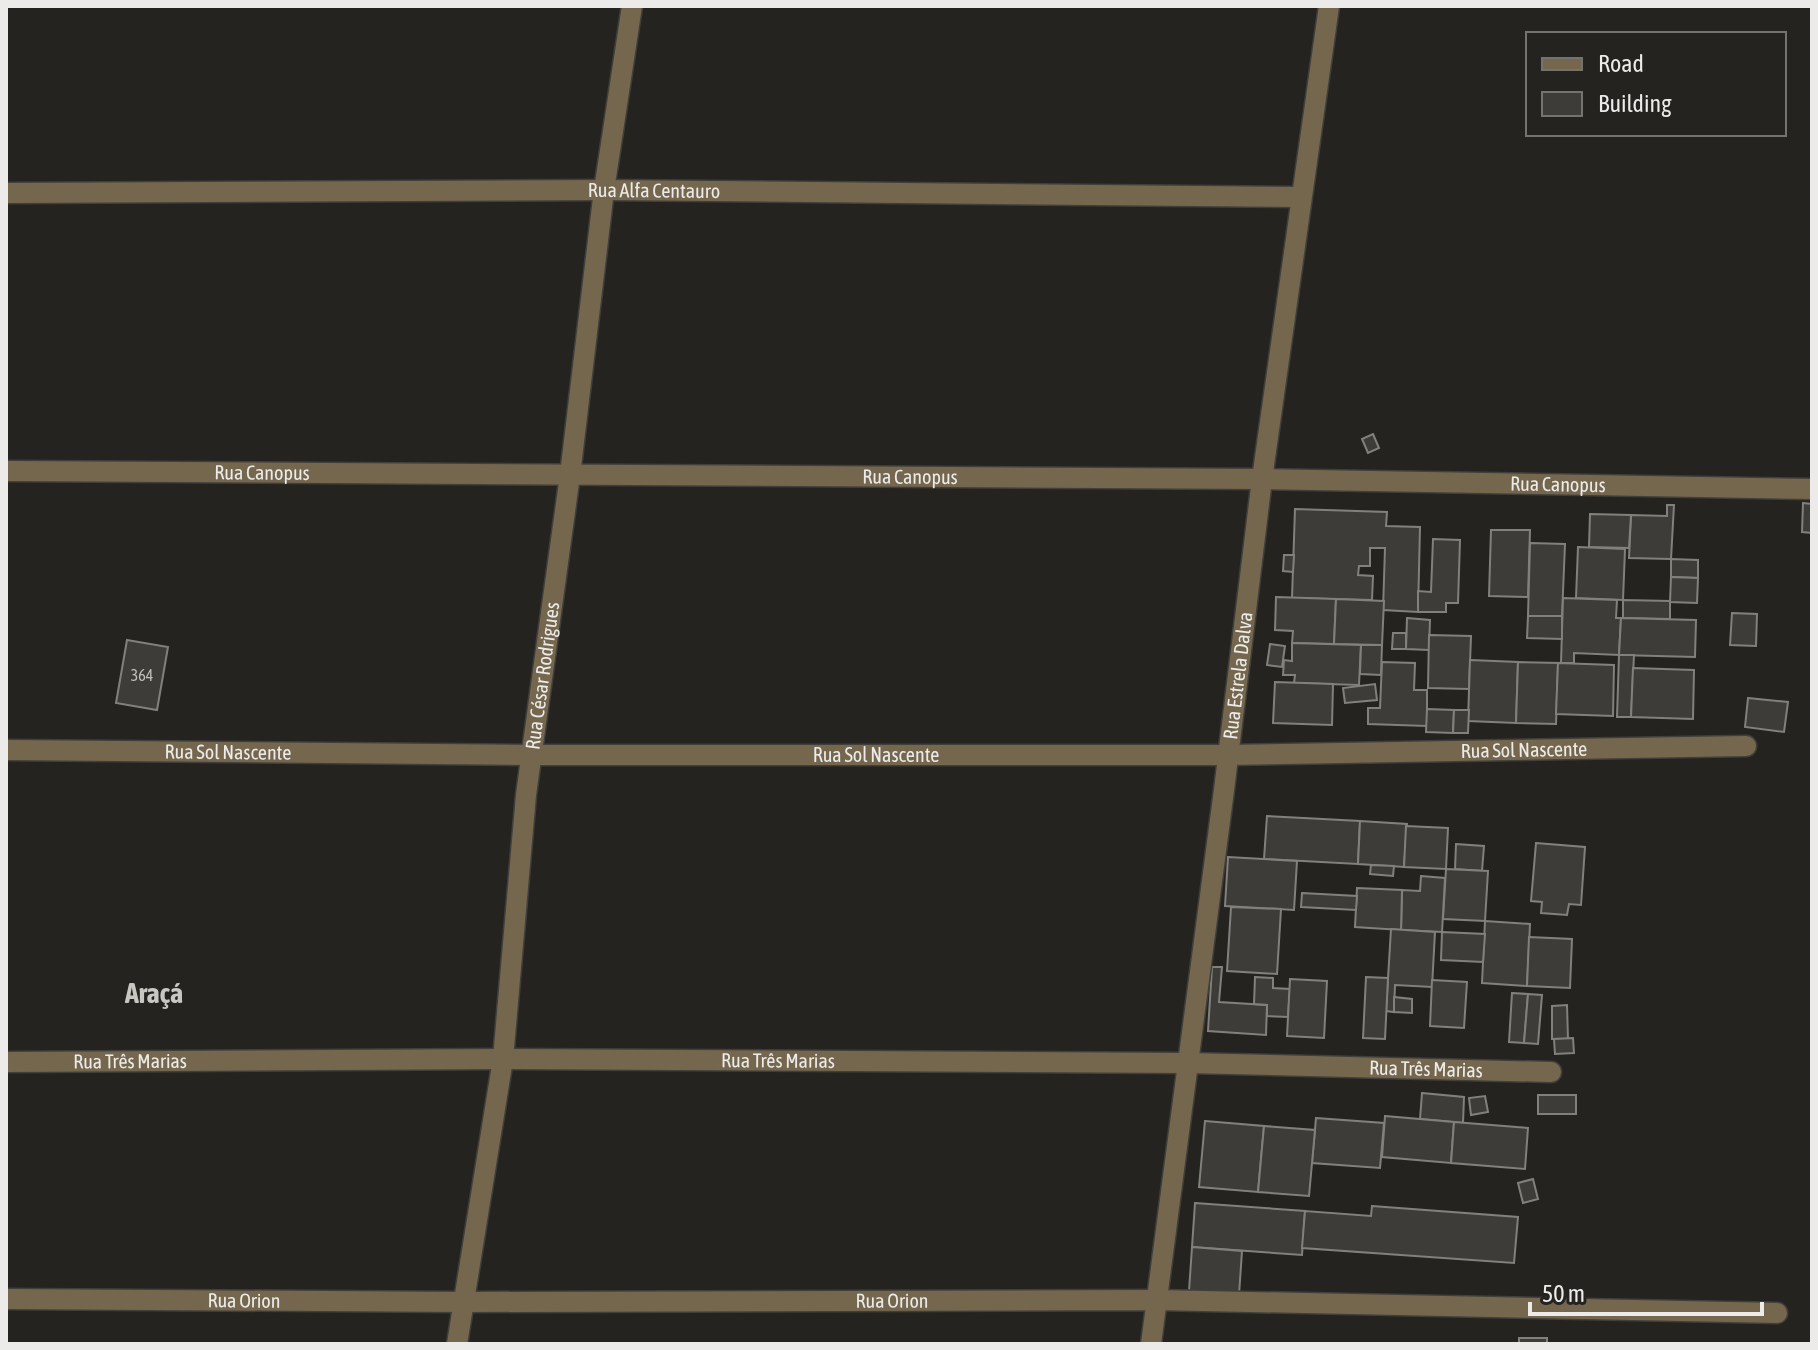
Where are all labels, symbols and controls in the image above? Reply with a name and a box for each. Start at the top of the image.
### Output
legend [1526,32,1786,136]
text: Road [1598,50,1644,77]
text: Building [1598,90,1672,117]
street label: Rua Alfa Centauro [588,178,720,202]
street label: Rua Canopus [214,460,310,484]
street label: Rua Canopus [862,464,958,488]
street label: Rua Canopus [1510,472,1606,496]
street label: Rua César Rodrigues [520,601,563,751]
street label: Rua Estrela Dalva [1218,610,1257,741]
house number: 364 [131,666,153,684]
street label: Rua Sol Nascente [1460,737,1587,762]
street label: Rua Sol Nascente [165,740,291,764]
street label: Rua Sol Nascente [813,743,939,766]
district label: Araçá [124,977,183,1009]
street label: Rua Três Marias [721,1048,835,1072]
street label: Rua Três Marias [73,1049,187,1073]
street label: Rua Três Marias [1369,1056,1483,1081]
scale bar [1530,1266,1762,1316]
text: 50 m [1542,1280,1585,1307]
street label: Rua Orion [207,1288,281,1312]
street label: Rua Orion [855,1289,929,1312]

